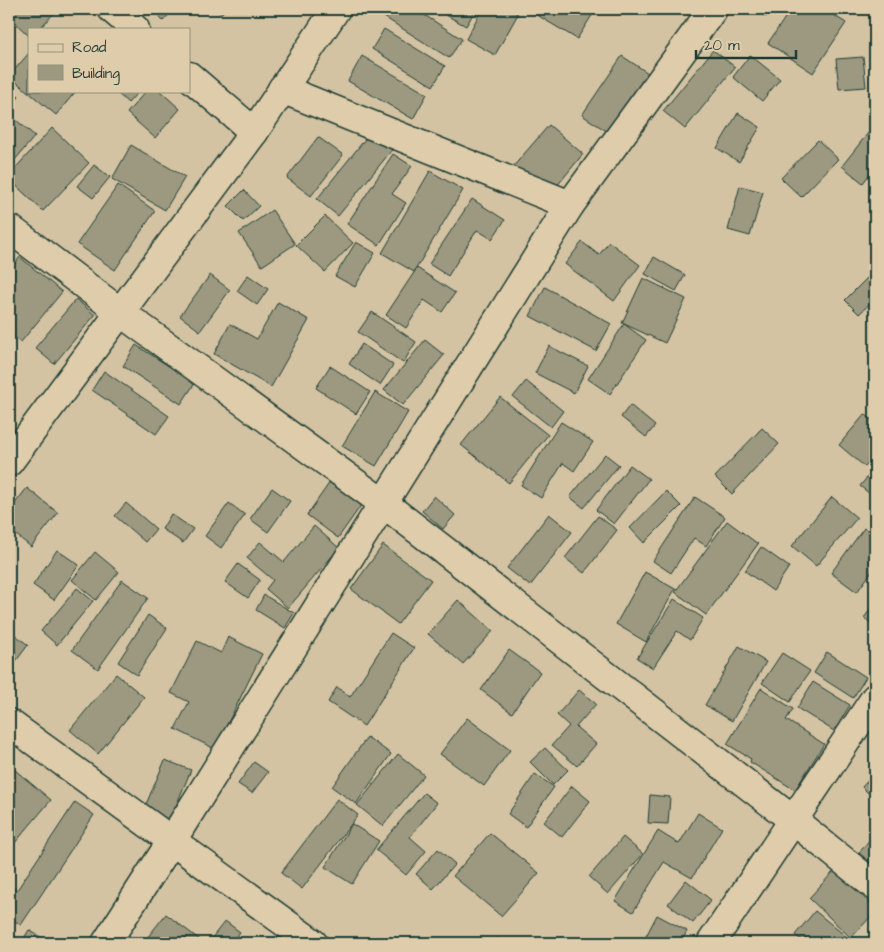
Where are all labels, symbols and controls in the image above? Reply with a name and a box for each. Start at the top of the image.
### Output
legend [28,28,190,92]
scale bar [696,28,796,60]
text: 20 m [704,35,740,56]
text: Road [72,37,107,58]
text: Building [72,63,120,85]

